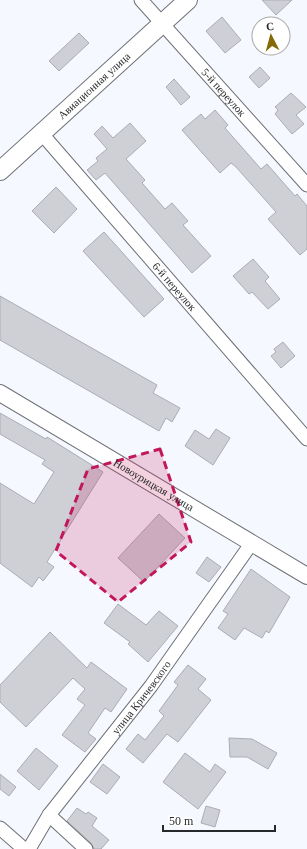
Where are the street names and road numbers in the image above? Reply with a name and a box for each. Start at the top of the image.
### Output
street label: Авиационная улица [56,50,132,121]
street label: 5-й переулок [199,66,249,119]
street label: 6-й переулок [150,260,199,314]
street label: Новоурицкая улица [111,456,196,513]
street label: улица Кричевского [109,658,173,736]

